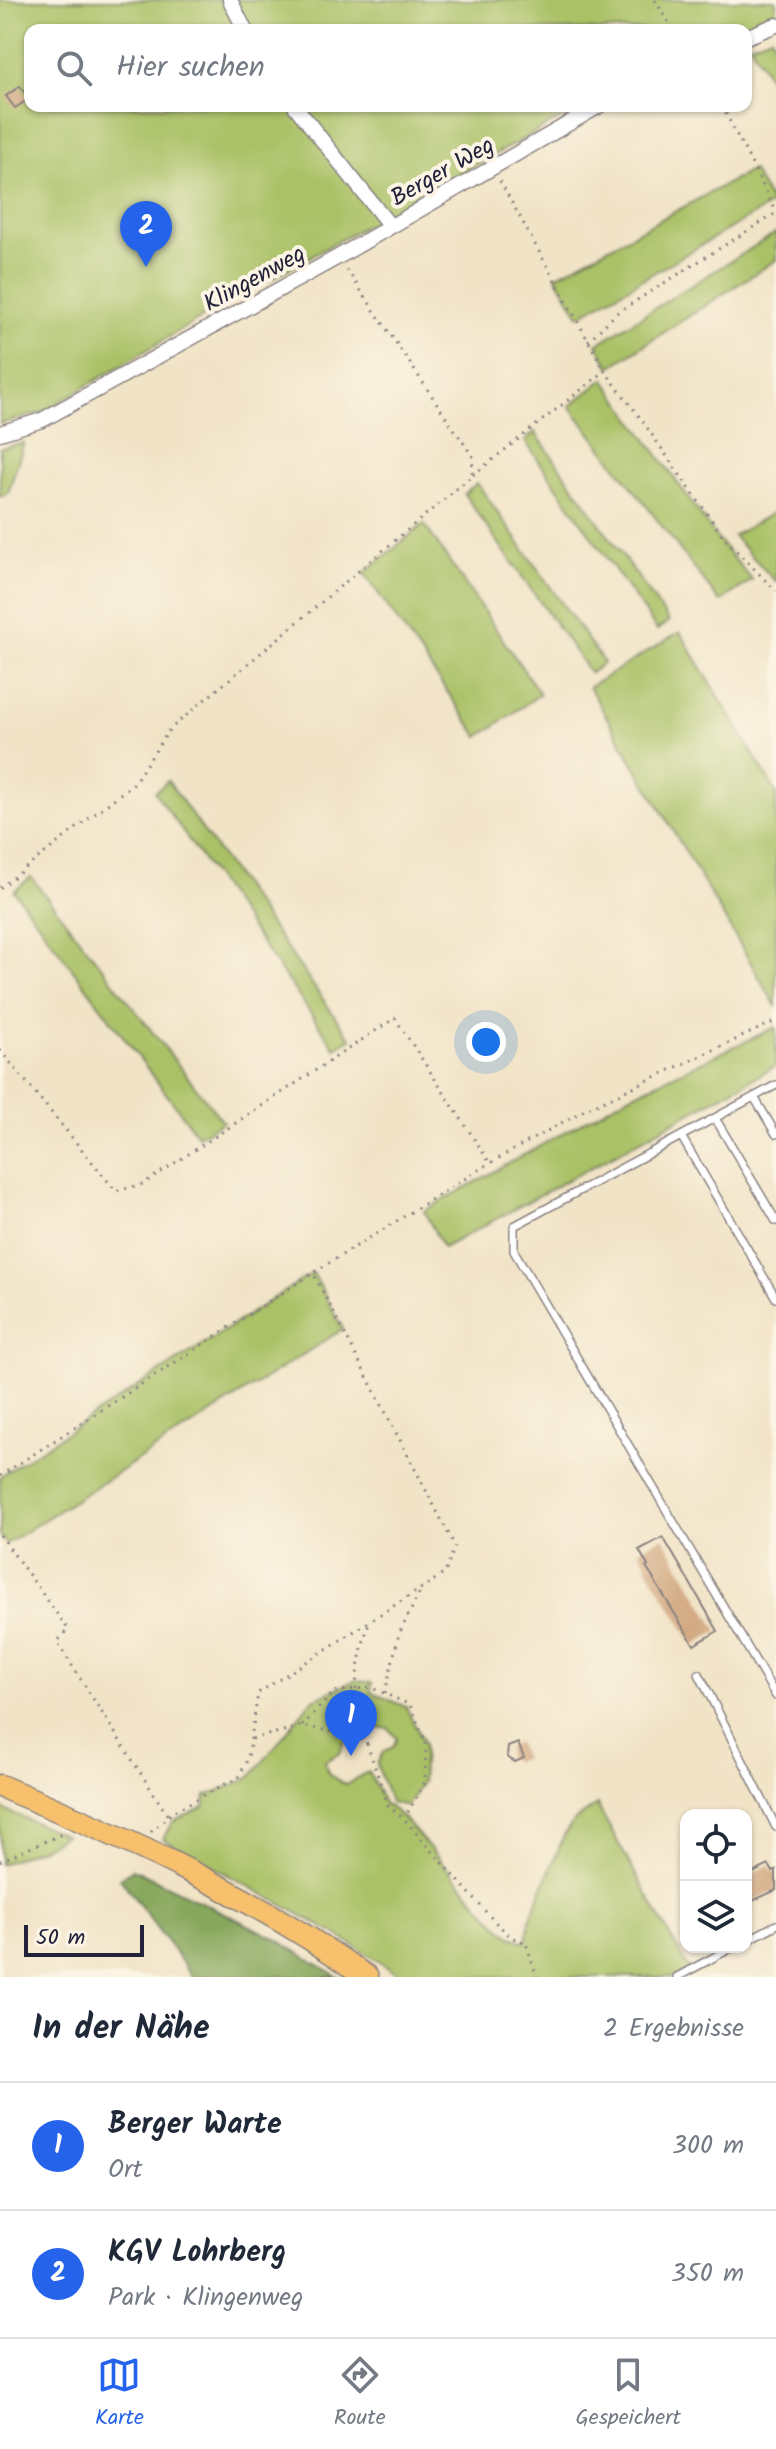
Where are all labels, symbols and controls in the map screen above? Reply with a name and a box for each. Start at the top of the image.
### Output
search box [24,24,752,112]
text: Hier suchen [116,44,265,92]
icon: search [52,46,96,90]
street label: Berger Weg [383,127,502,218]
pin: 2 [120,201,172,267]
street label: Klingenweg [196,235,313,323]
your location [466,1022,506,1062]
pin: 1 [325,1690,377,1756]
map controls [680,1809,752,1953]
button: locate [680,1809,752,1881]
button: layers [680,1881,752,1953]
scale bar [24,1921,144,1957]
text: 50 m [36,1921,85,1956]
text: In der Nähe [32,2002,210,2056]
text: 2 Ergebnisse [603,2008,744,2050]
text: Berger Warte [108,2101,282,2149]
text: 1 [54,2125,62,2167]
text: 300 m [672,2125,744,2167]
text: Ort [108,2149,143,2191]
text: KGV Lohrberg [108,2229,286,2277]
text: 2 [50,2253,66,2295]
text: 350 m [671,2253,744,2295]
text: Park · Klingenweg [108,2277,303,2319]
tab: Karte [95,2353,144,2436]
tab: Route [334,2353,386,2436]
tab: Gespeichert [575,2353,681,2436]

